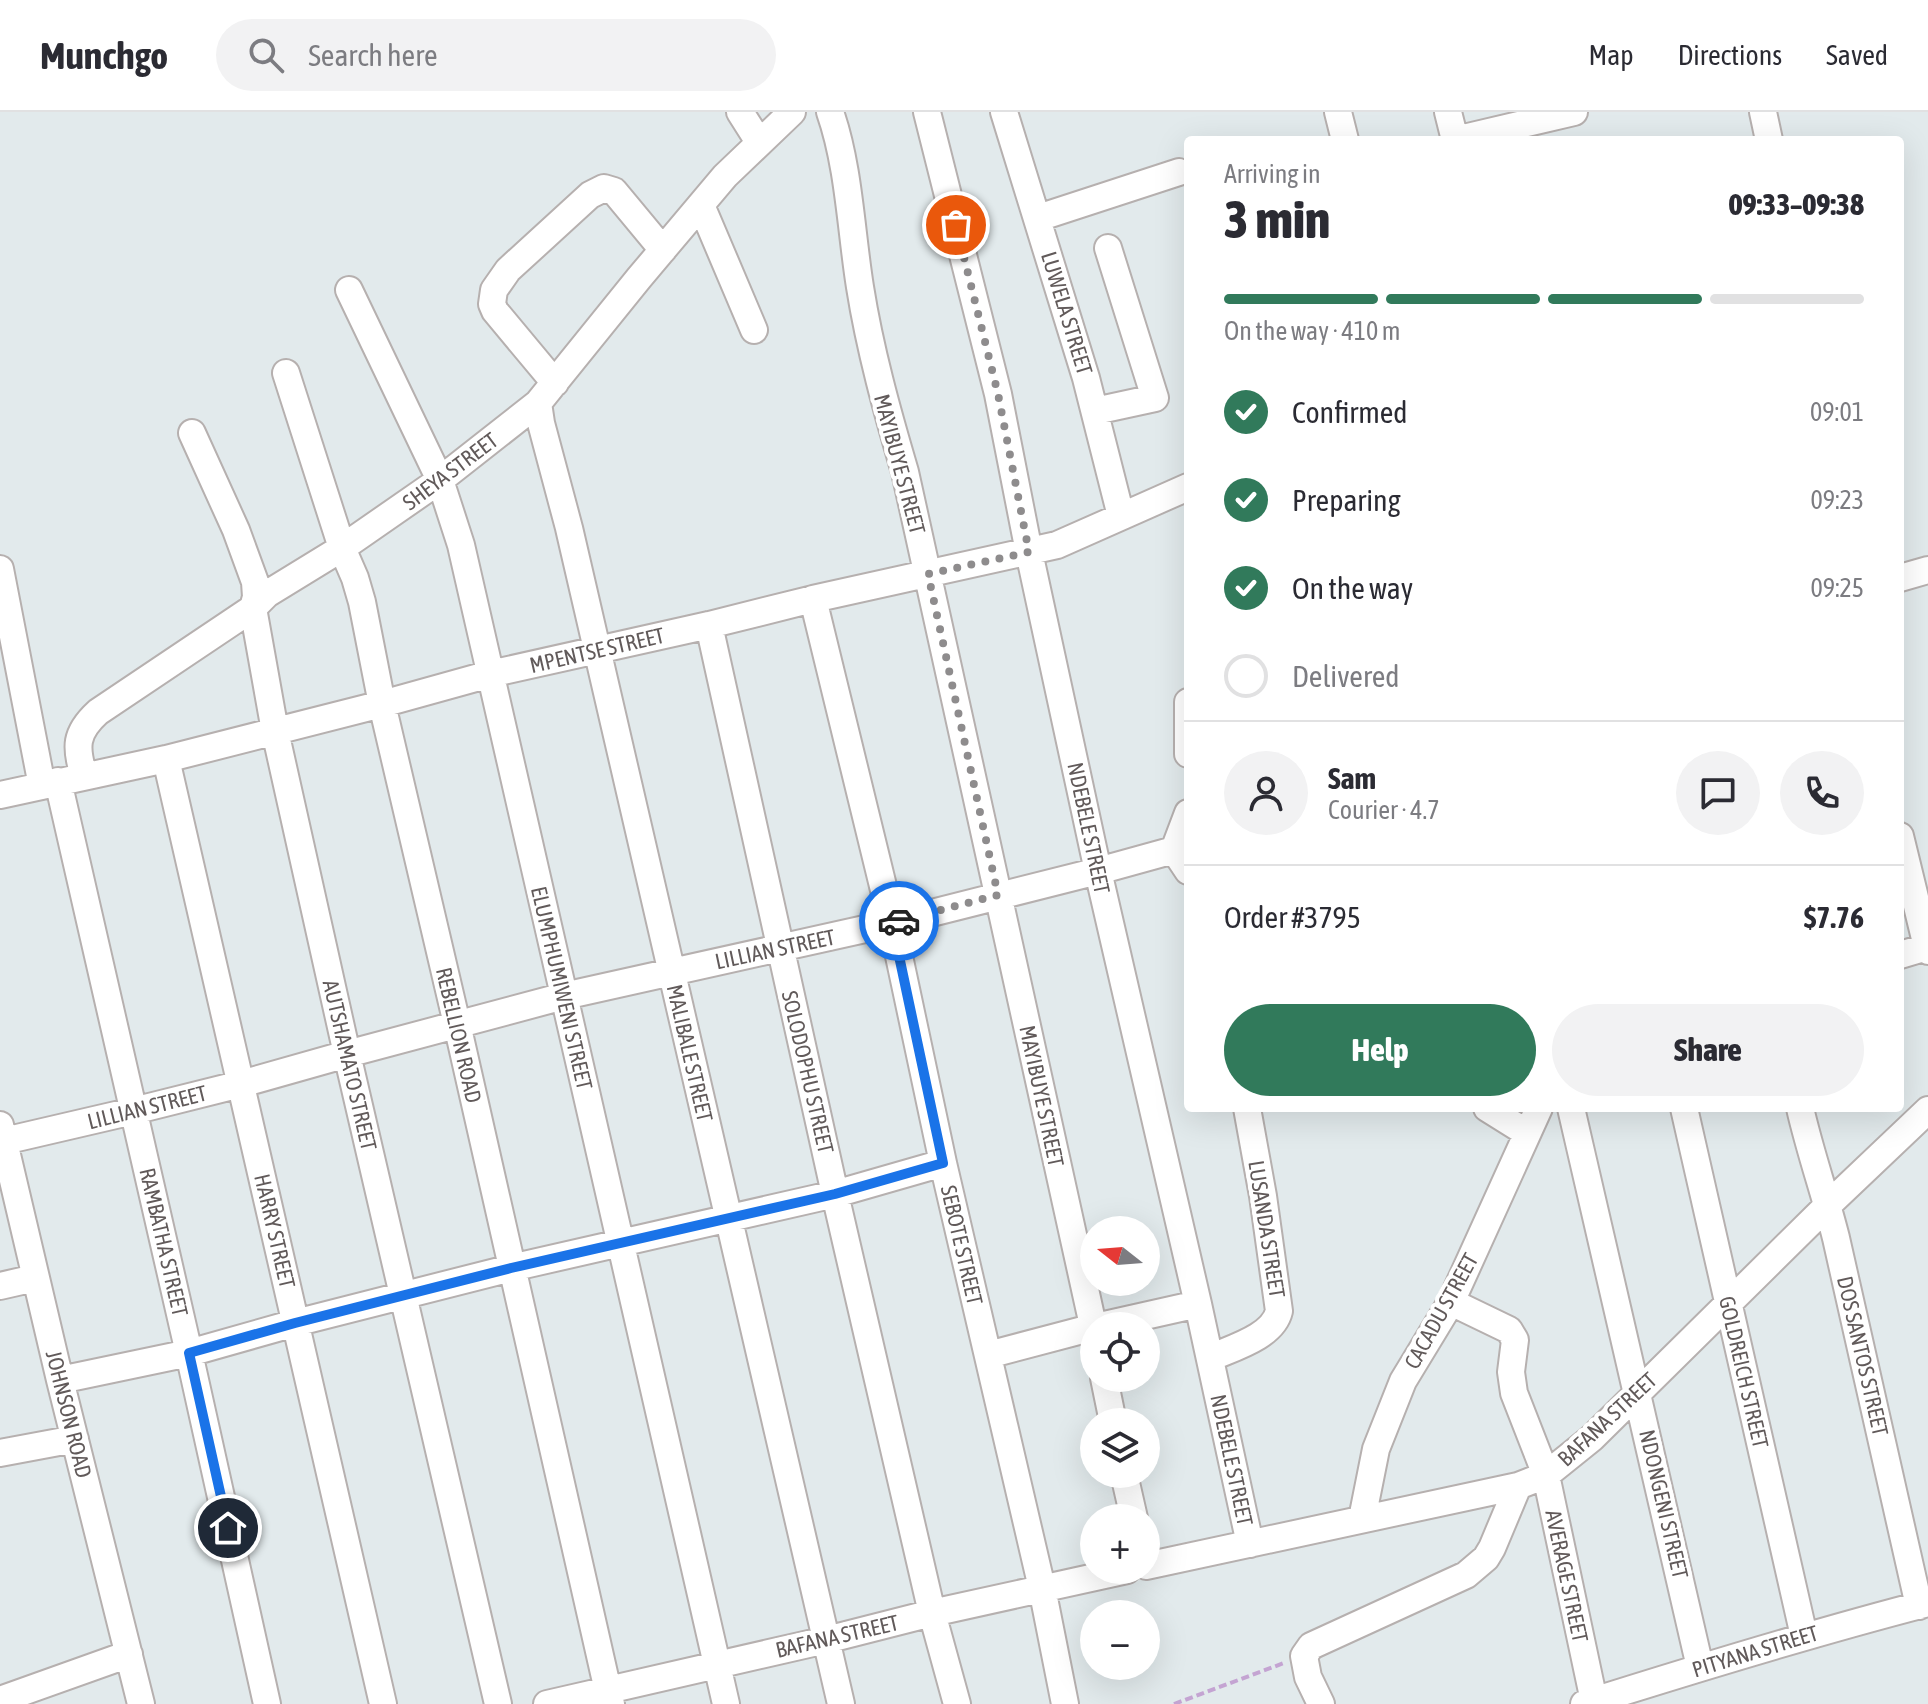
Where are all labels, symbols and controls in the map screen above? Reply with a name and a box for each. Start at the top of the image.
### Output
search box [216,19,776,91]
icon: search [244,33,288,77]
text: Munchgo [40,34,168,77]
text: Search here [308,38,438,72]
text: Map [1589,39,1634,71]
text: Directions [1678,39,1782,71]
text: Saved [1826,39,1888,71]
text: Arriving in [1224,159,1321,189]
text: 09:33–09:38 [1729,187,1864,221]
text: 3 min [1224,189,1330,249]
pin [922,191,990,259]
icon: bag [934,203,978,247]
street label: LUWELA STREET [1036,248,1098,378]
text: On the way · 410 m [1224,316,1401,346]
icon: check [1224,390,1268,434]
street label: MAYIBUYE STREET [869,391,931,537]
text: Confirmed [1292,395,1407,429]
text: 09:01 [1810,397,1864,427]
street label: SHEYA STREET [397,427,503,515]
icon: check [1224,478,1268,522]
text: Preparing [1292,483,1401,517]
text: 09:23 [1810,485,1864,515]
icon: check [1224,566,1268,610]
text: On the way [1292,571,1413,605]
text: 09:25 [1810,573,1864,603]
street label: MPENTSE STREET [527,622,667,678]
text: Delivered [1292,659,1400,693]
button: person [1224,751,1308,835]
button: chat [1676,751,1760,835]
button: phone [1780,751,1864,835]
street label: NDEBELE STREET [1062,760,1116,896]
text: Sam [1328,761,1376,795]
text: Courier · 4.7 [1328,795,1439,825]
courier [859,881,939,961]
street label: ELUMPHUMIWENI STREET [526,884,598,1092]
icon: car [877,899,921,943]
text: Order #3795 [1224,900,1361,934]
text: $7.76 [1804,900,1864,934]
street label: LILLIAN STREET [713,924,838,974]
street label: REBELLION ROAD [431,965,487,1105]
street label: AUTSHAMATO STREET [318,977,382,1153]
street label: MALIBALE STREET [662,982,718,1124]
street label: SOLODOPHU STREET [777,988,839,1156]
button: Help [1224,1004,1536,1096]
button: Share [1552,1004,1864,1096]
street label: MAYIBUYE STREET [1014,1023,1070,1169]
street label: LILLIAN STREET [85,1080,210,1134]
street label: LUSANDA STREET [1243,1158,1291,1300]
street label: RAMBATHA STREET [134,1165,194,1319]
street label: HARRY STREET [249,1171,301,1291]
street label: SEBOTE STREET [936,1183,988,1308]
north arrow [1080,1216,1160,1296]
map controls [1080,1216,1160,1680]
street label: CACADU STREET [1399,1248,1484,1373]
street label: DOS SANTOS STREET [1832,1274,1894,1439]
street label: GOLDREICH STREET [1714,1293,1774,1451]
button: locate [1080,1312,1160,1392]
street label: JOHNSON ROAD [41,1348,97,1480]
street label: BAFANA STREET [1552,1366,1662,1471]
street label: NDEBELE STREET [1205,1392,1259,1528]
button: layers [1080,1408,1160,1488]
street label: NDONGENI STREET [1634,1427,1694,1581]
pin [194,1494,262,1562]
button: + [1080,1504,1160,1584]
icon: home [206,1506,250,1550]
street label: AVERAGE STREET [1540,1507,1594,1645]
button: − [1080,1600,1160,1680]
street label: BAFANA STREET [773,1609,901,1663]
street label: PITYANA STREET [1689,1619,1822,1683]

